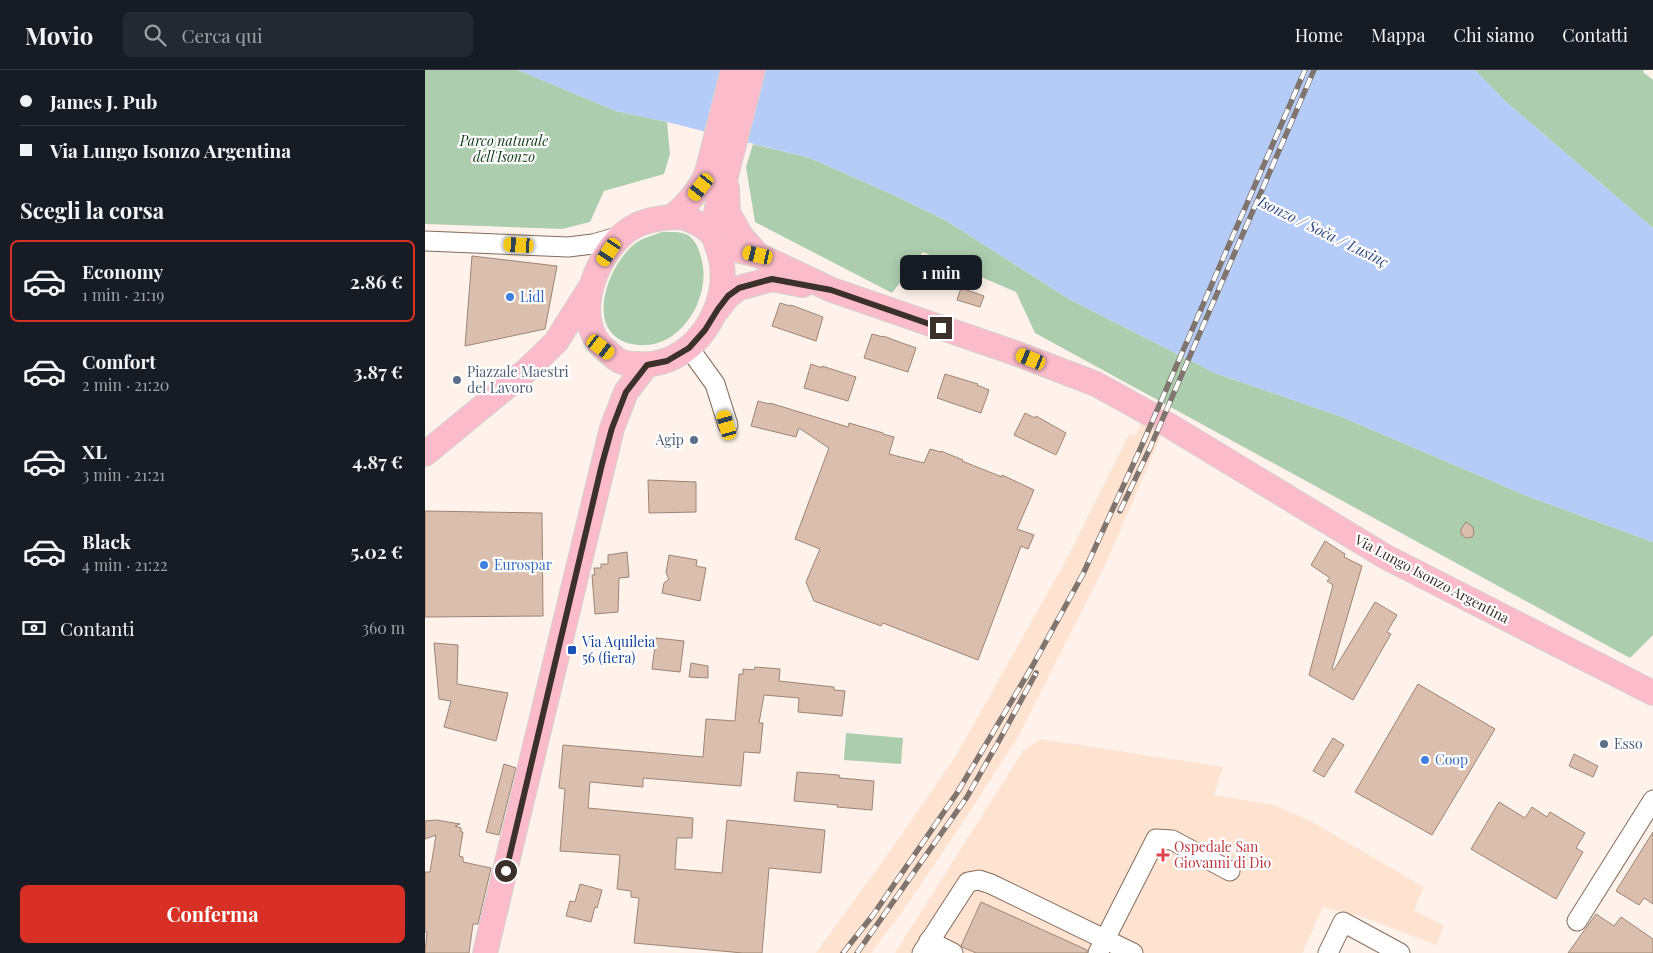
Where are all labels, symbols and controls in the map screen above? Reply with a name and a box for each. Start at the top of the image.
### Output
search box [123,12,473,57]
text: Movio [25,19,93,51]
icon: search [141,21,169,49]
text: Cerca qui [181,22,263,48]
text: Home [1295,23,1343,47]
text: Mappa [1371,23,1426,47]
text: Chi siamo [1454,23,1534,47]
text: Contatti [1562,23,1628,47]
text: James J. Pub [50,88,157,114]
park label: Parco naturale dell'Isonzo [459,131,548,166]
text: Via Lungo Isonzo Argentina [50,137,291,163]
car [685,171,716,203]
water label: Isonzo / Soča / Lusinç [1254,190,1392,272]
text: Scegli la corsa [20,195,164,225]
car [594,235,623,269]
car [503,237,534,253]
car [741,244,774,266]
callout: 1 min [900,256,982,290]
text: Economy [82,258,163,284]
icon: car [22,259,67,304]
text: 1 min [921,262,961,283]
text: 2.86 € [350,268,403,294]
text: 1 min · 21:19 [82,284,164,305]
place label: Lidl [520,287,544,306]
marker: Lidl [504,291,516,303]
route end [930,317,952,339]
car [584,332,617,362]
car [1014,346,1047,372]
text: Comfort [82,348,156,374]
icon: car [22,349,67,394]
text: 3.87 € [353,358,403,384]
place label: Piazzale Maestri del Lavoro [467,362,569,397]
text: 2 min · 21:20 [82,374,169,395]
marker: Piazzale Maestri del Lavoro [451,374,463,386]
car [715,409,738,441]
place label: Agip [655,430,684,449]
marker: Agip [688,434,700,446]
text: XL [82,438,107,464]
icon: car [22,439,67,484]
text: 4.87 € [352,448,403,474]
text: 3 min · 21:21 [82,464,165,485]
text: Black [82,528,131,554]
icon: car [22,529,67,574]
street label: Via Lungo Isonzo Argentina [1351,529,1513,627]
text: 5.02 € [351,538,403,564]
text: 4 min · 21:22 [82,554,168,575]
place label: Eurospar [494,555,553,574]
marker: Eurospar [478,559,490,571]
icon: cash [20,614,48,642]
text: Contanti [60,615,135,641]
text: 360 m [362,617,405,638]
place label: Via Aquileia 56 (fiera) [581,632,655,667]
marker: Via Aquileia 56 (fiera) [566,644,578,656]
place label: Esso [1614,734,1643,753]
marker: Esso [1598,738,1610,750]
place label: Coop [1435,750,1468,769]
marker: Coop [1419,754,1431,766]
place label: Ospedale San Giovanni di Dio [1174,837,1272,872]
marker: Ospedale San Giovanni di Dio [1156,848,1170,862]
route start [495,860,517,882]
button: Conferma [20,885,405,943]

